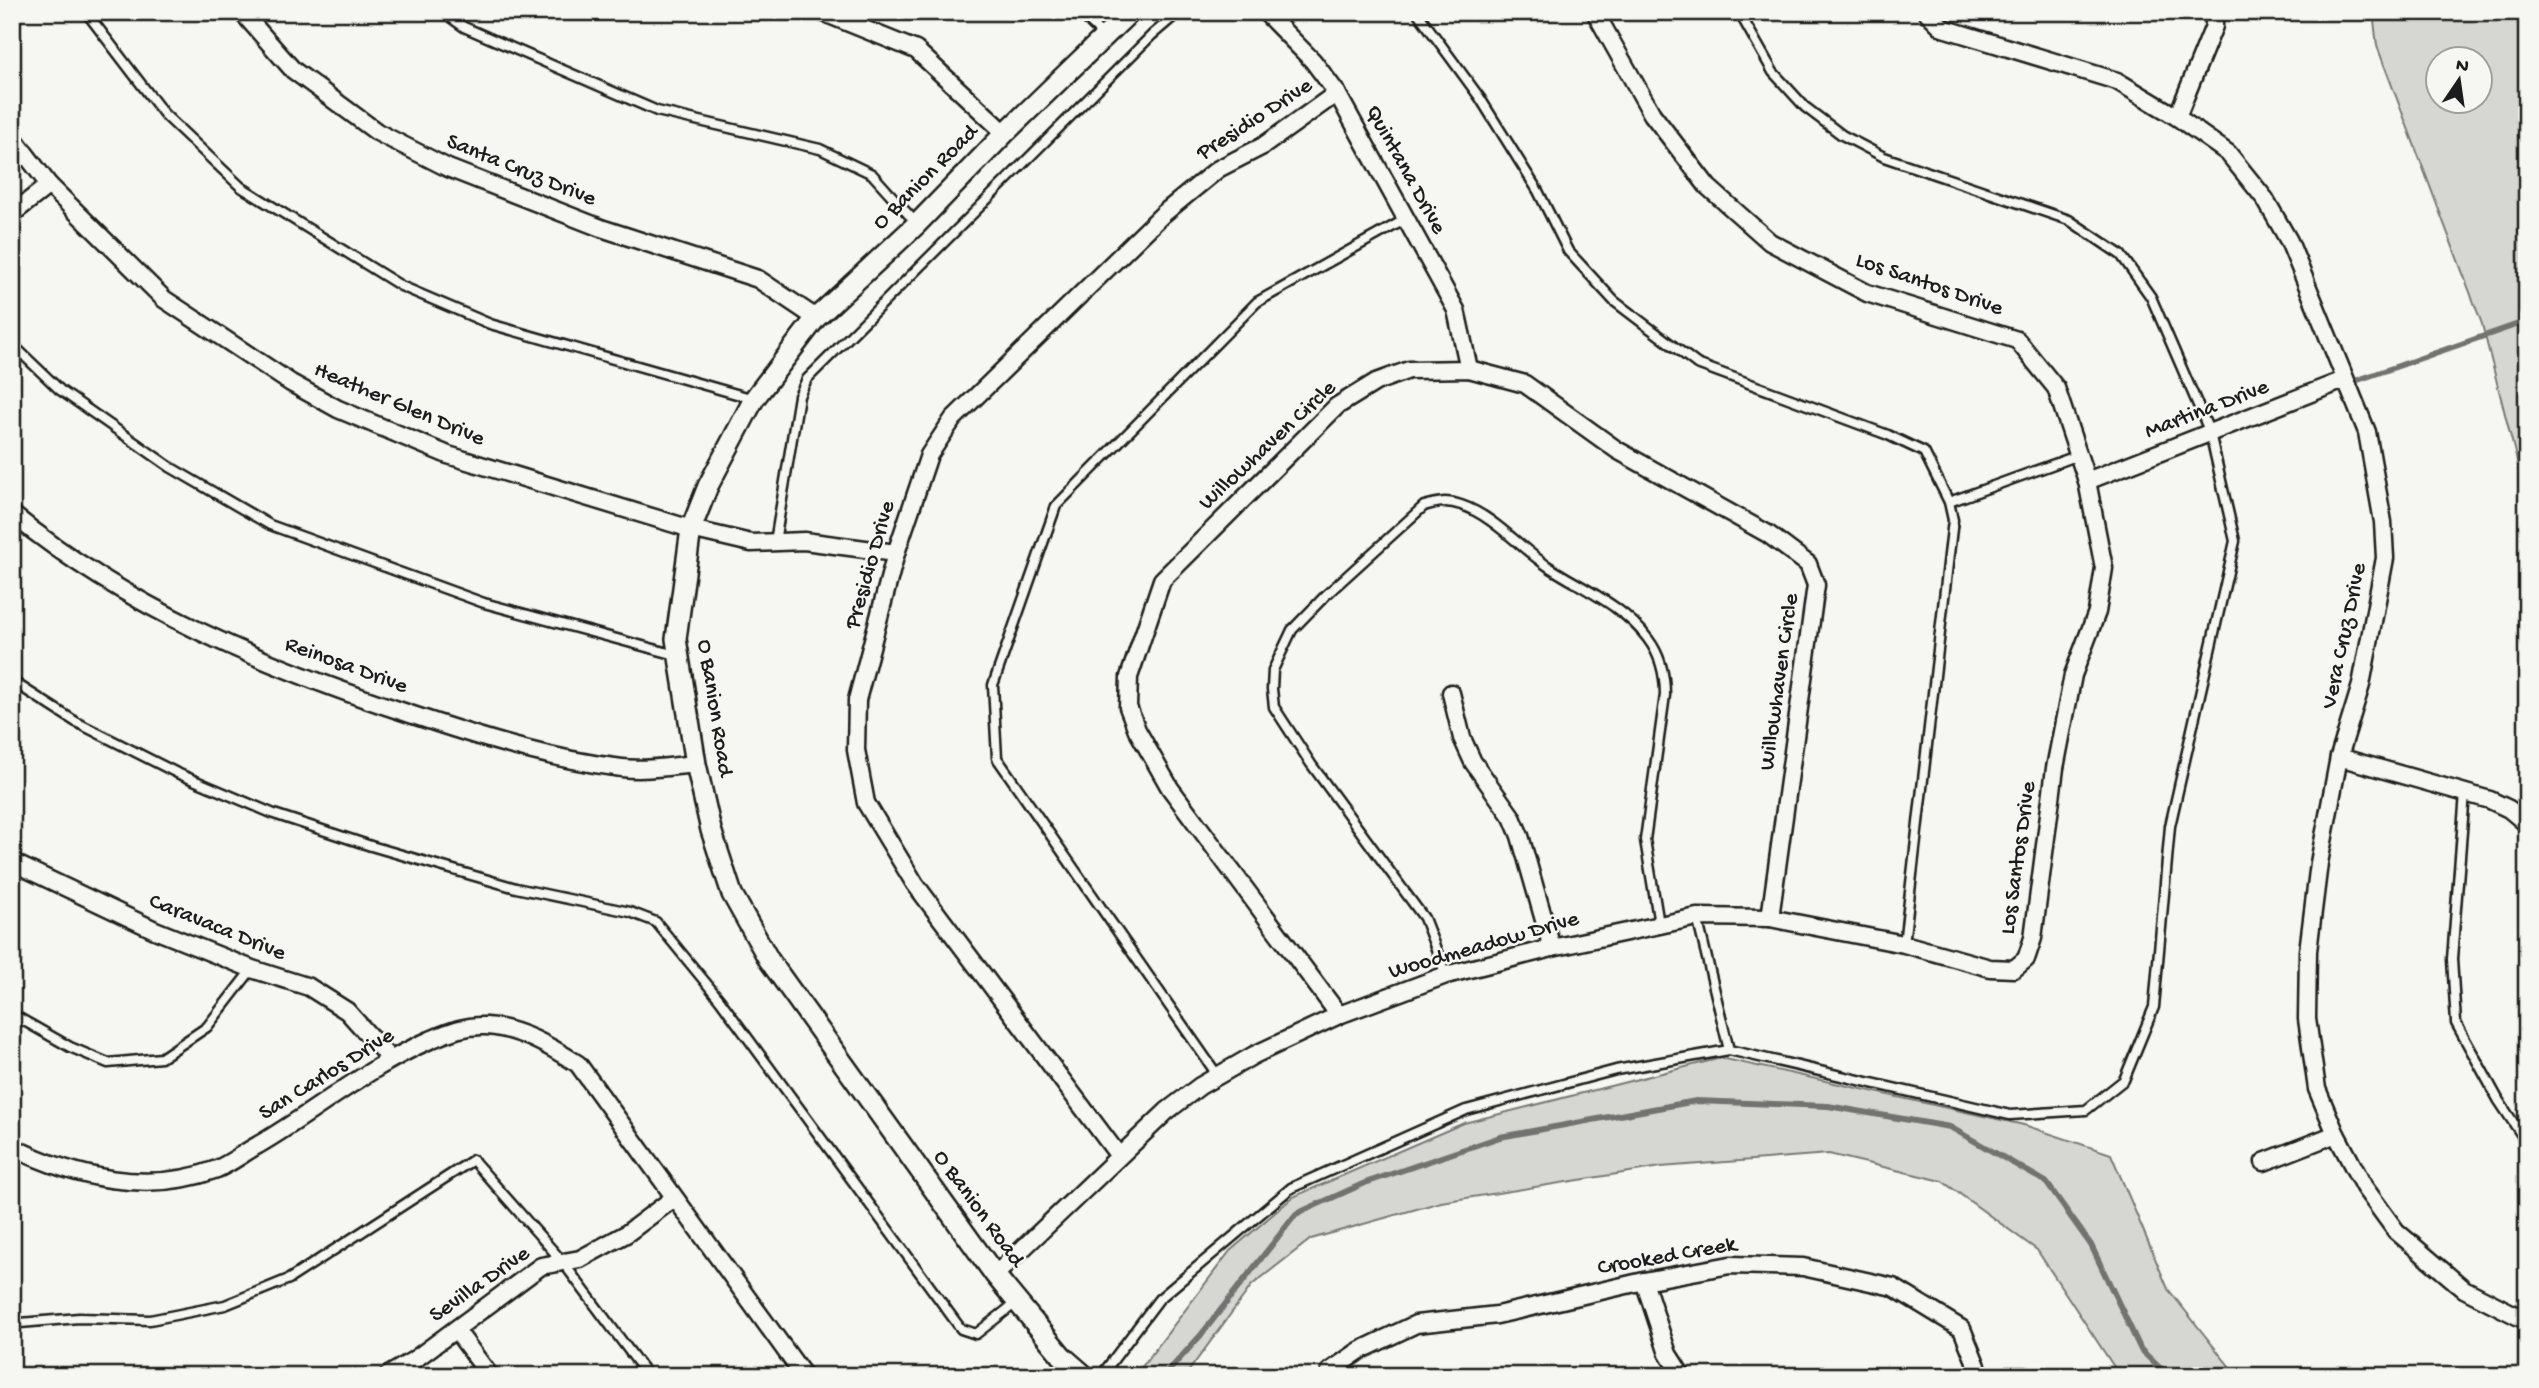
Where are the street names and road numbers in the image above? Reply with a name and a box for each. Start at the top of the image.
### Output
street label: Presidio Drive [1191,72,1319,168]
street label: Quintana Drive [1358,101,1452,240]
street label: O Banion Road [868,118,986,236]
street label: Santa Cruz Drive [442,129,601,214]
street label: Los Santos Drive [1852,247,2007,323]
street label: Heather Glen Drive [310,357,490,454]
street label: Martina Drive [2141,374,2274,446]
street label: Willowhaven Circle [1194,375,1343,517]
street label: Presidio Drive [840,497,902,633]
street label: Vera Cruz Drive [2316,560,2374,712]
street label: Willowhaven Circle [1754,591,1806,772]
street label: Reinosa Drive [281,631,412,701]
street label: O Banion Road [690,638,738,780]
street label: Los Santos Drive [1995,779,2043,936]
street label: Caravaca Drive [145,888,290,968]
street label: Woodmeadow Drive [1386,906,1583,986]
street label: San Carlos Drive [254,1022,401,1127]
street label: O Banion Road [926,1145,1030,1274]
street label: Crooked Creek [1596,1231,1741,1282]
street label: Sevilla Drive [425,1240,536,1329]

